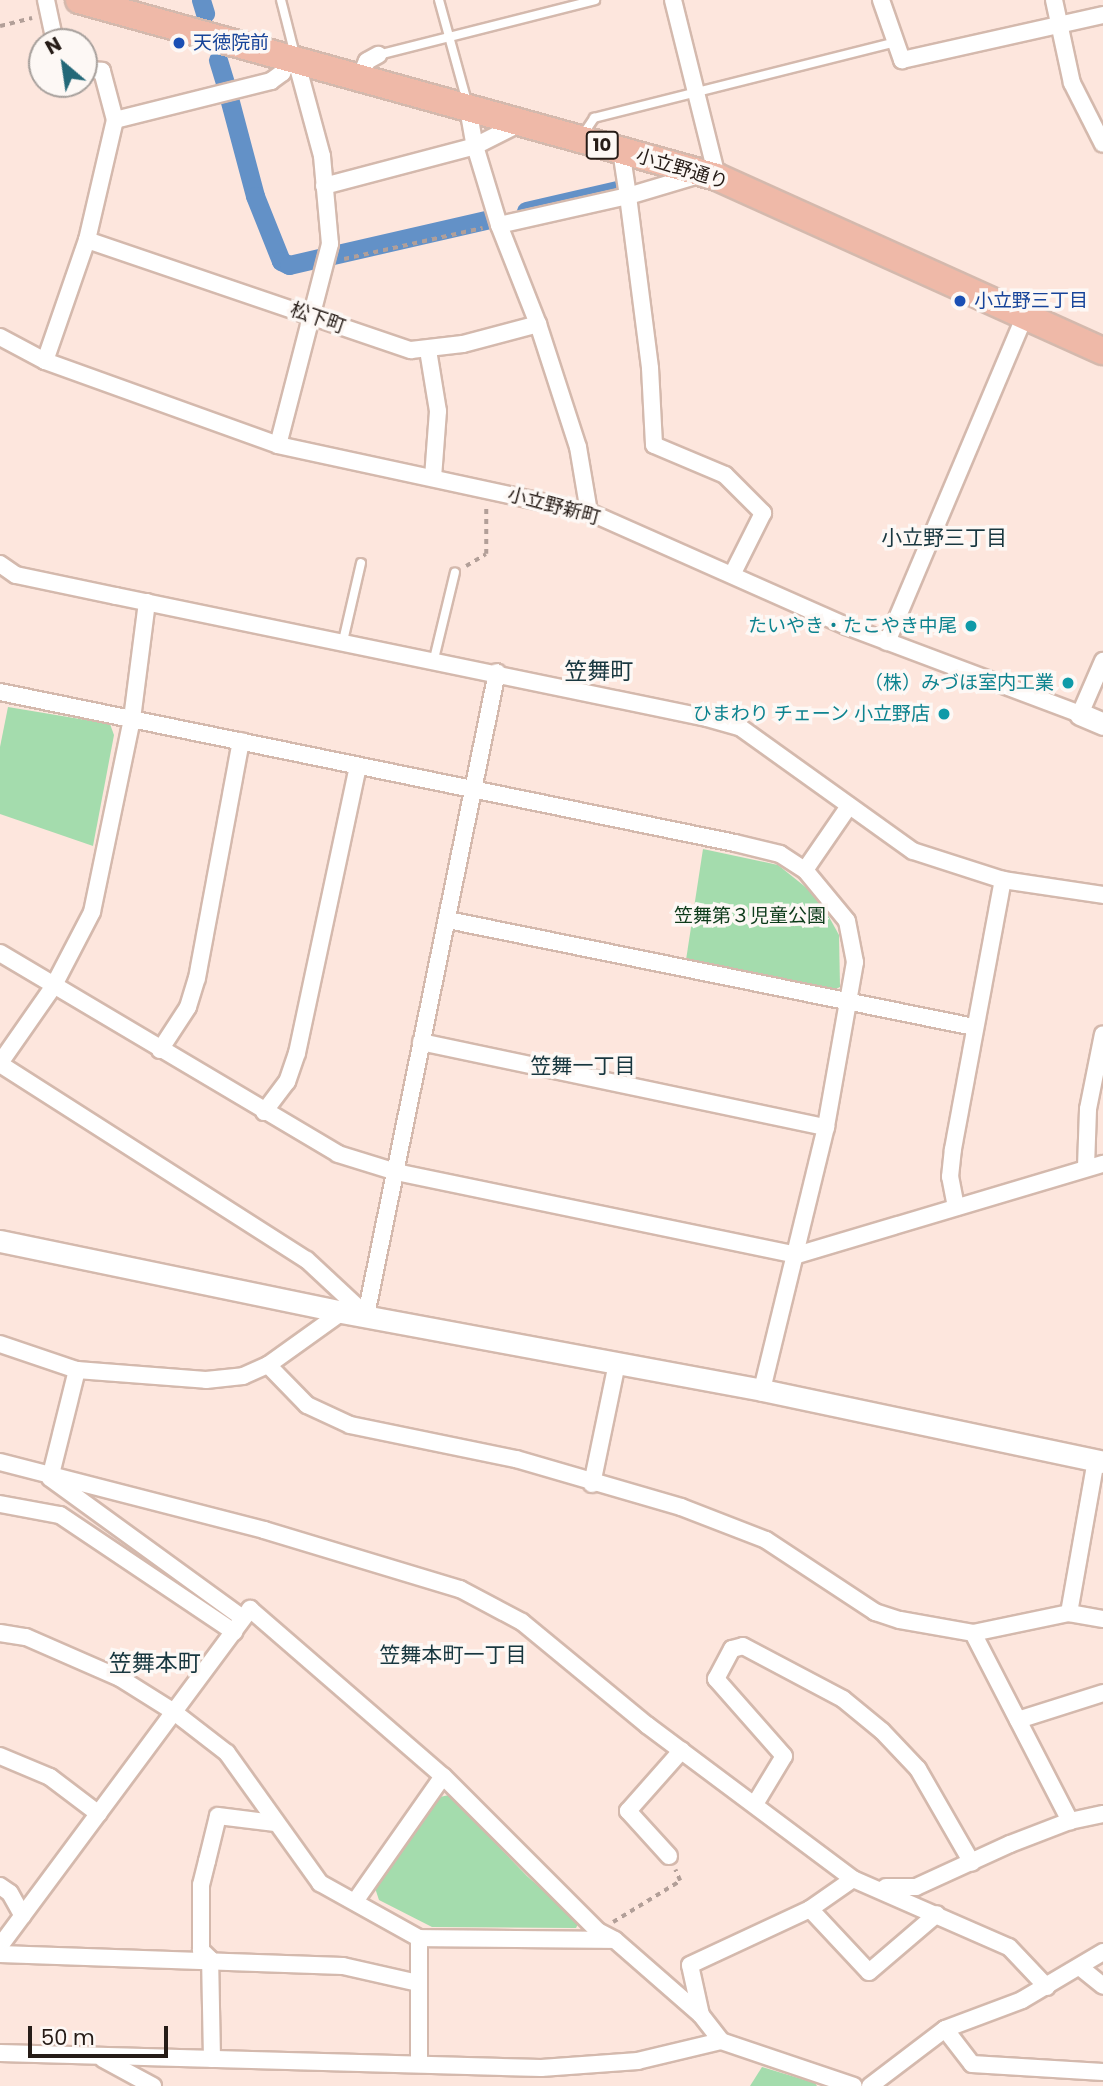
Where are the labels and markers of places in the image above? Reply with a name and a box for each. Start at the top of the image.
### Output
place label: 天徳院前 [193,32,269,54]
marker: 天徳院前 [171,35,187,51]
place label: 小立野三丁目 [974,290,1088,312]
marker: 小立野三丁目 [952,293,968,309]
place label: たいやき・たこやき中尾 [748,615,957,637]
marker: たいやき・たこやき中尾 [963,618,979,634]
place label: （株）みづほ室内工業 [864,672,1054,694]
marker: （株）みづほ室内工業 [1060,675,1076,691]
place label: ひまわり チェーン 小立野店 [692,703,930,725]
marker: ひまわり チェーン 小立野店 [936,706,952,722]

